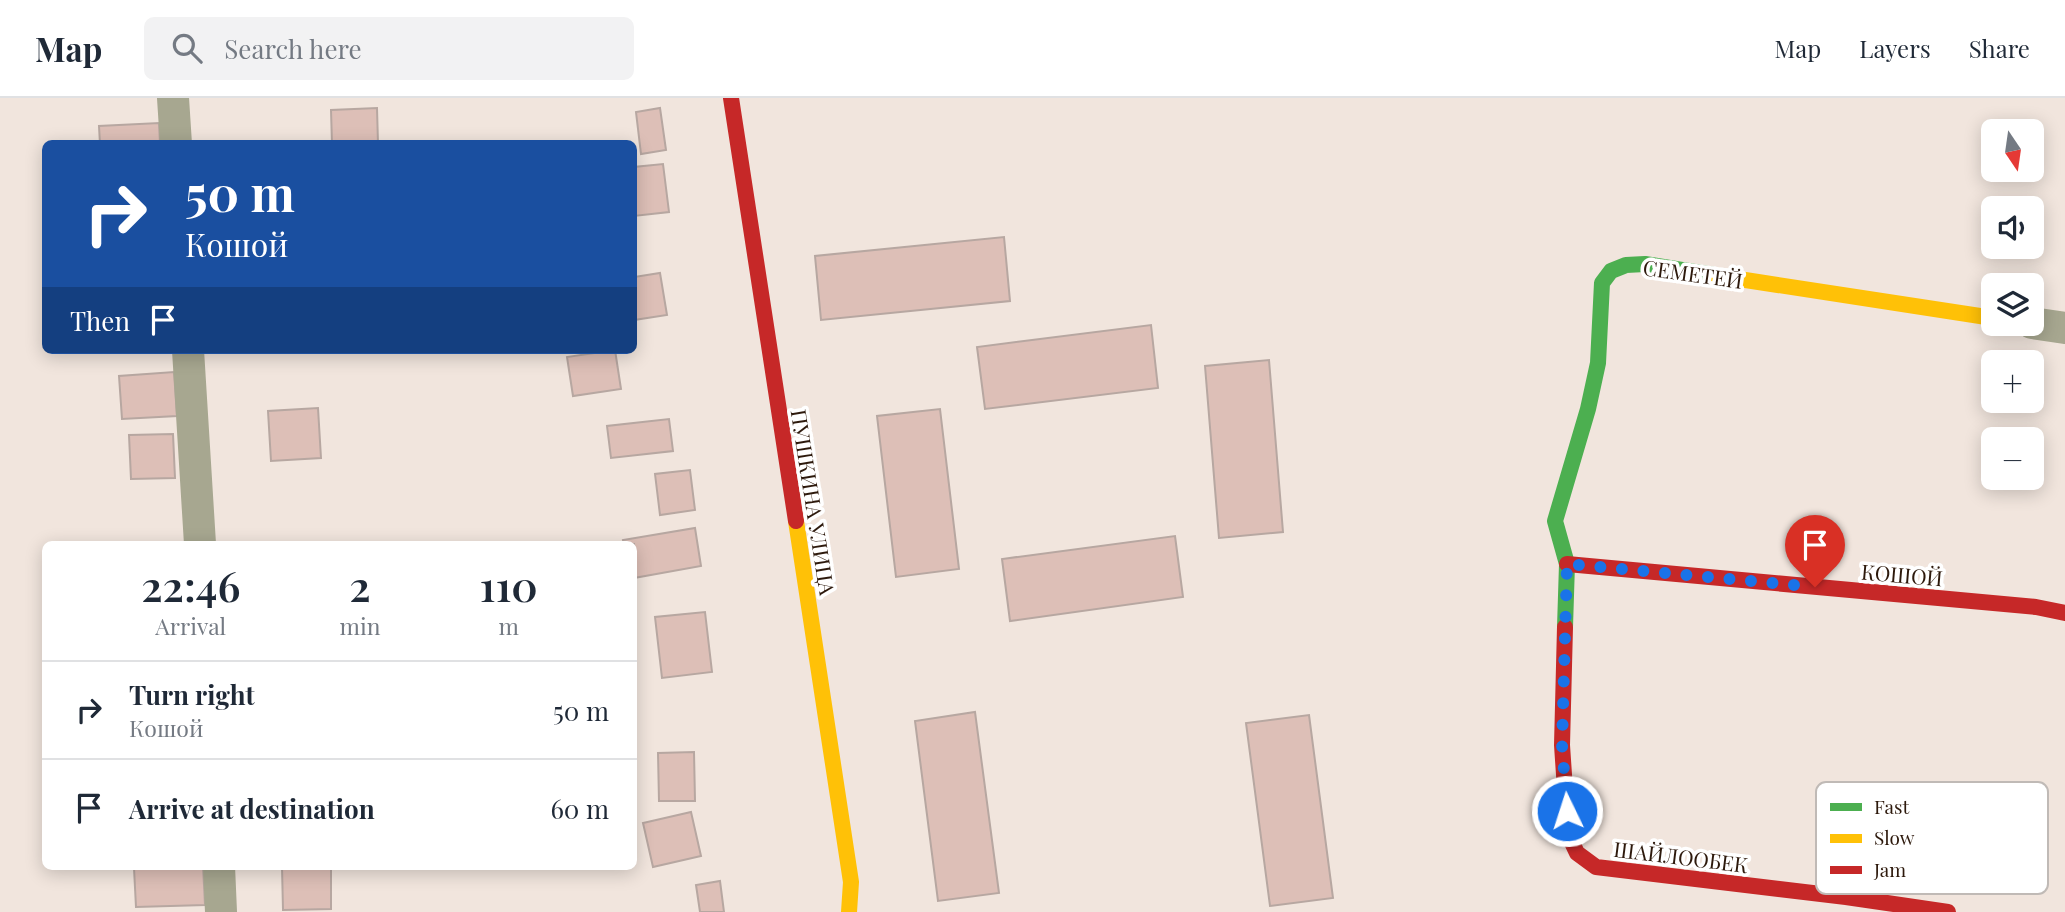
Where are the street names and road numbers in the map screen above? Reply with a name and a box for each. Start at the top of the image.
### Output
street label: СЕМЕТЕЙ [1641,252,1745,294]
street label: ПУШКИНА УЛИЦА [785,407,843,598]
street label: КОШОЙ [1860,556,1944,592]
street label: ШАЙЛООБЕК [1612,834,1750,878]

